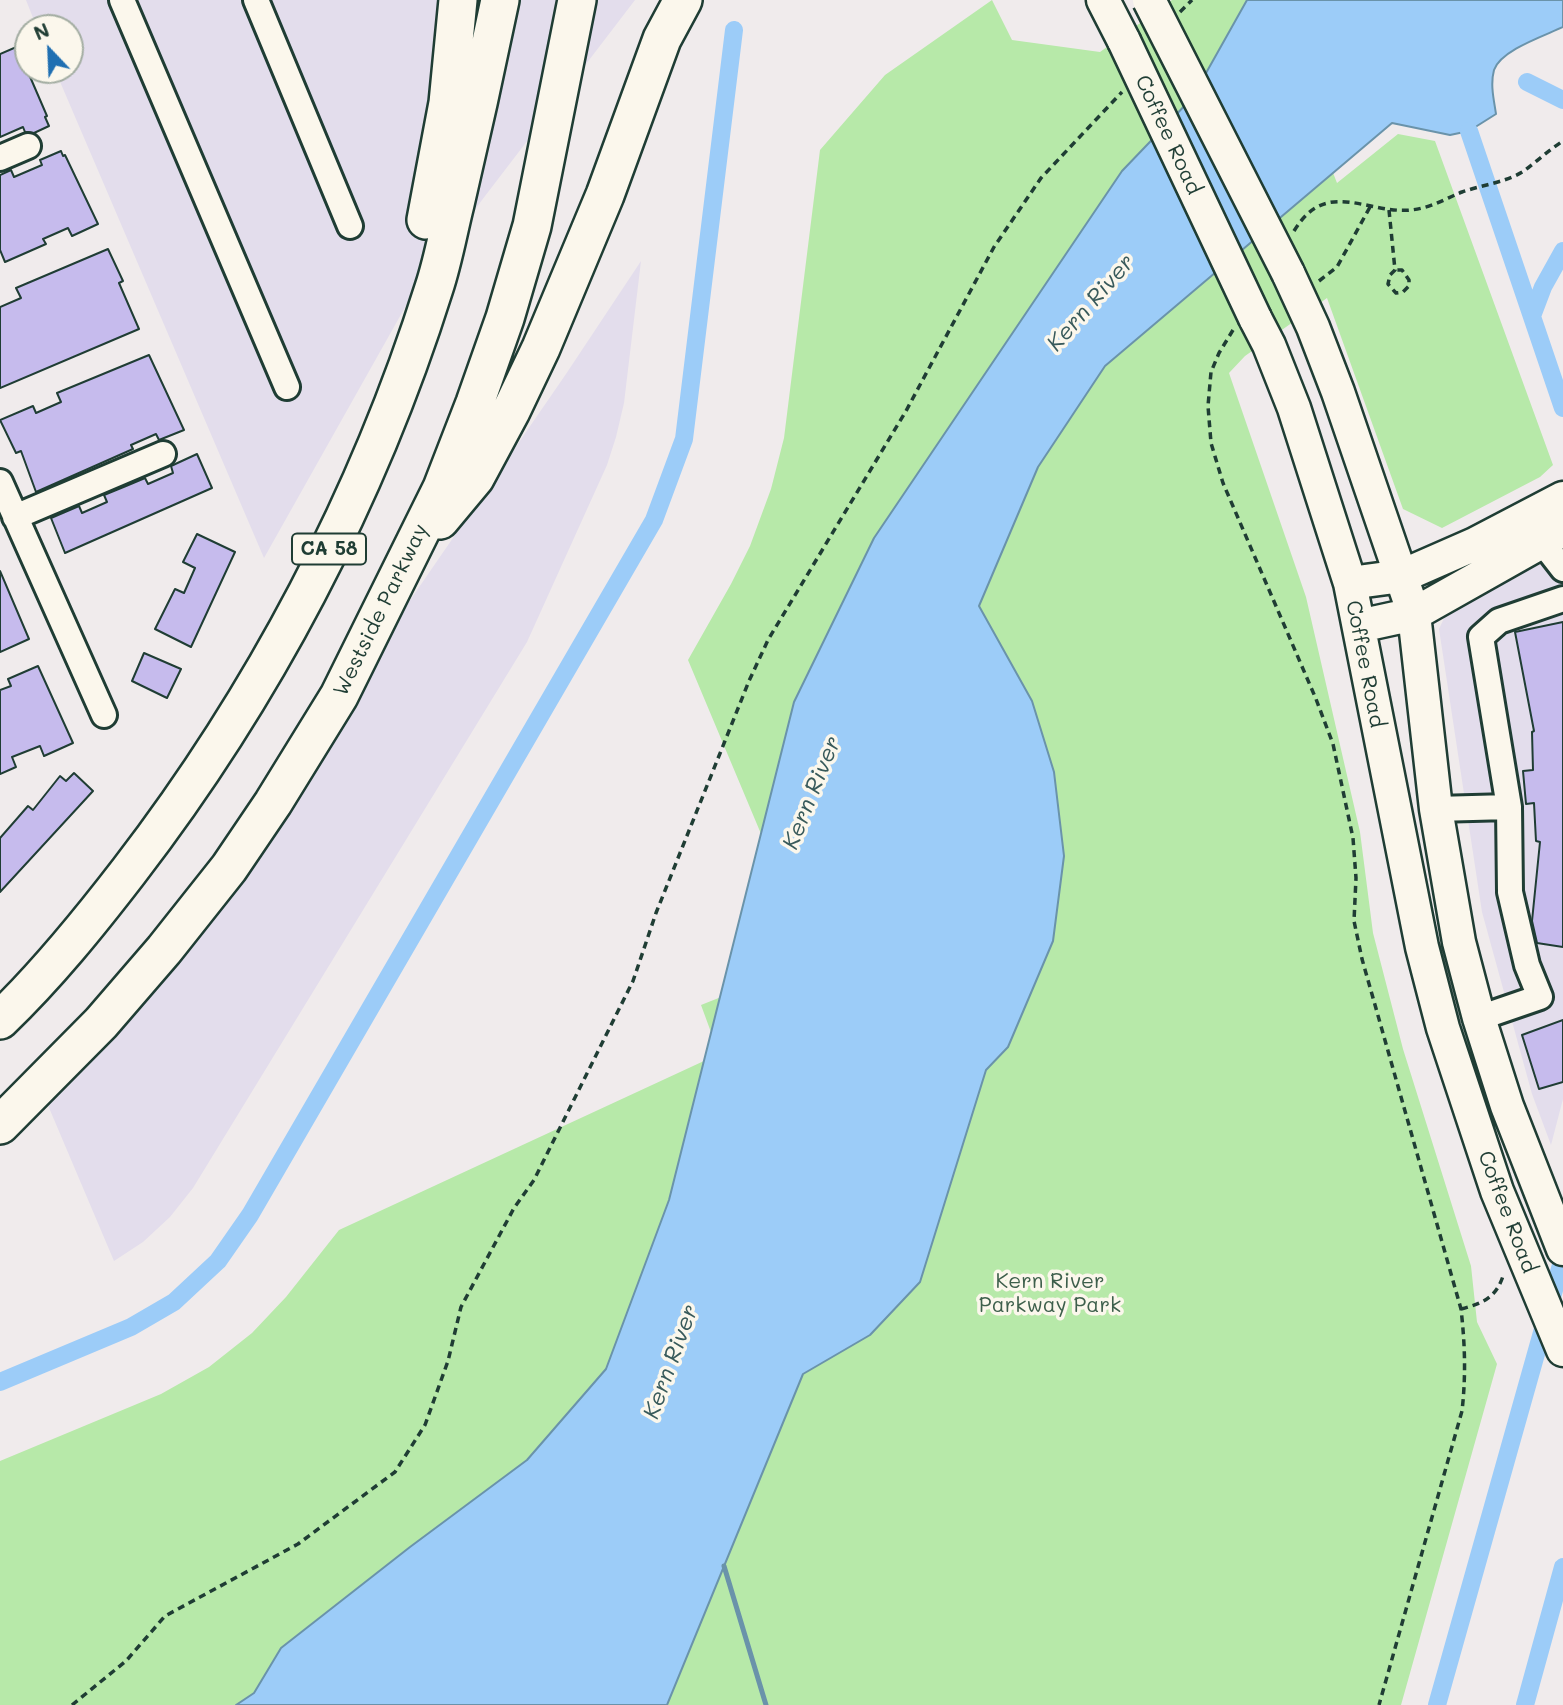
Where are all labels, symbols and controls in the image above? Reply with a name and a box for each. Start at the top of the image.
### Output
north arrow [14,14,84,84]
text: N [30,17,53,45]
street label: Coffee Road [1129,71,1207,199]
water label: Kern River [1041,249,1141,357]
street label: Westside Parkway [328,520,434,700]
road number: CA 58 [292,534,366,564]
street label: Coffee Road [1340,598,1390,730]
water label: Kern River [777,732,847,854]
street label: Coffee Road [1472,1147,1542,1277]
park label: Kern River Parkway Park [979,1269,1121,1319]
water label: Kern River [638,1301,704,1423]

